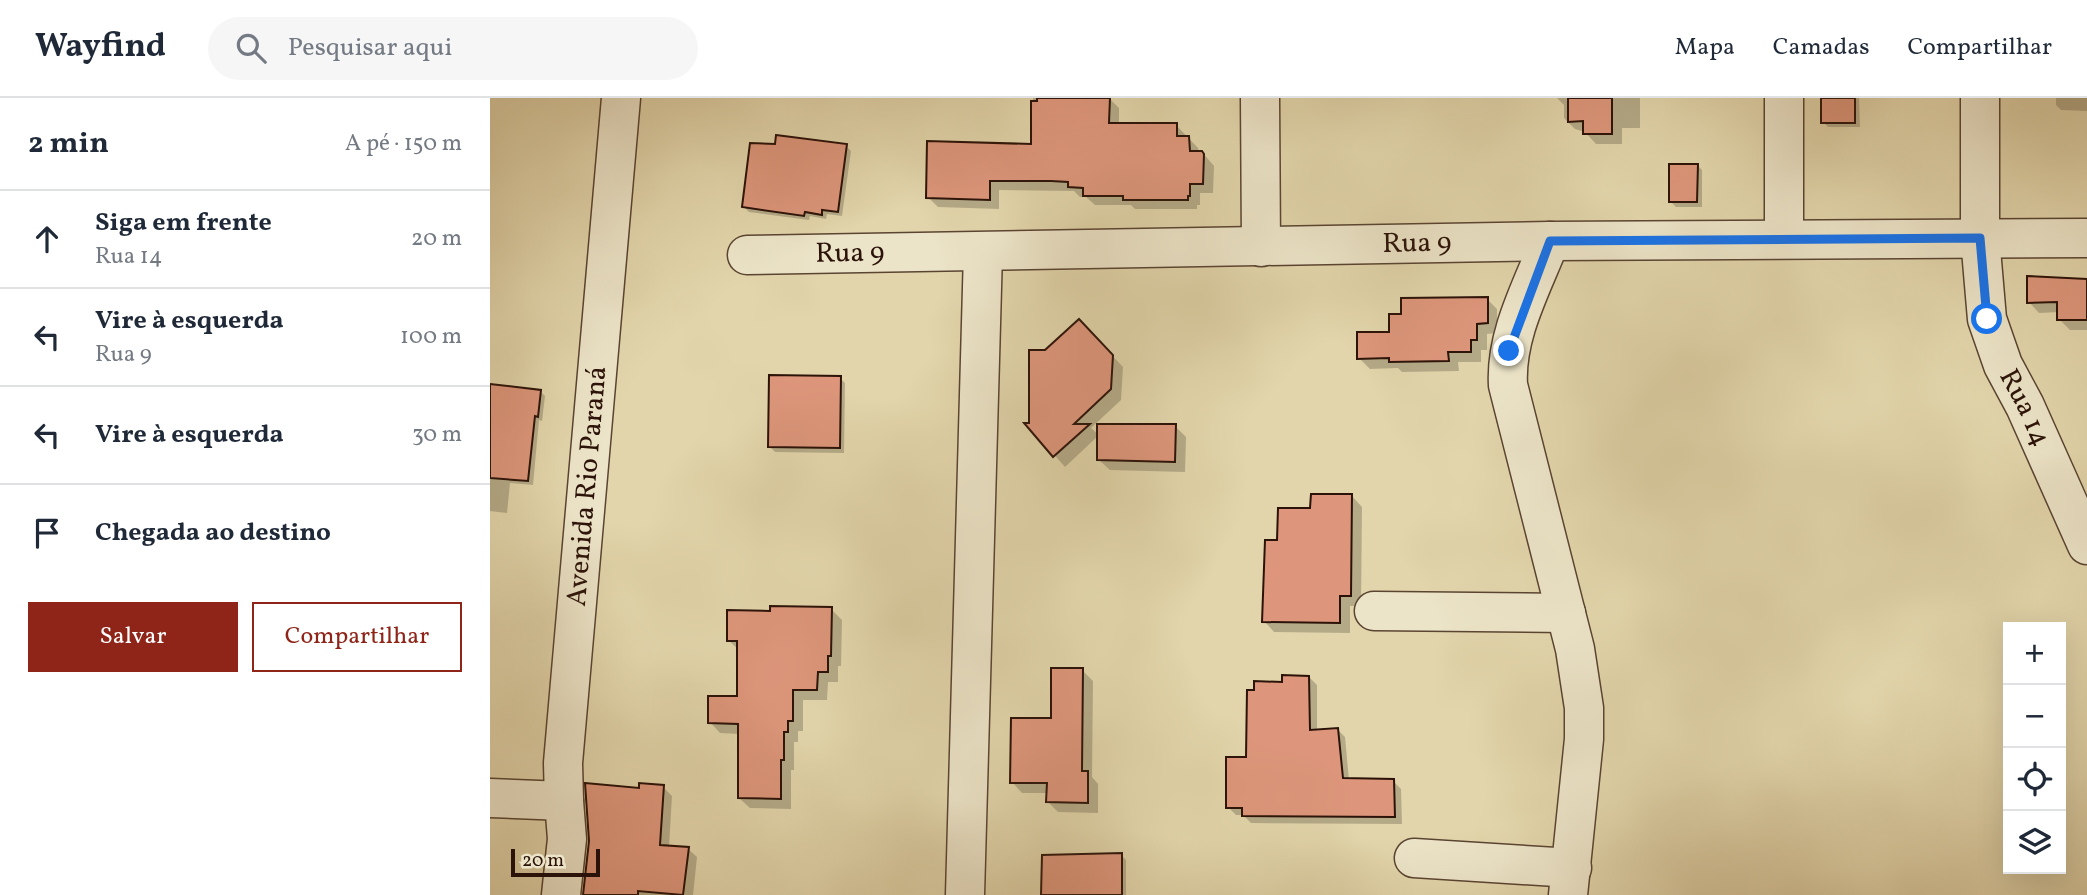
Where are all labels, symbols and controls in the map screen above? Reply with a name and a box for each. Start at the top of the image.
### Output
search box [208,17,698,80]
text: Wayfind [35,25,166,71]
icon: search [232,29,270,67]
text: Pesquisar aqui [288,30,452,66]
text: Mapa [1675,31,1735,65]
text: Camadas [1773,31,1869,65]
text: Compartilhar [1907,31,2052,65]
text: 2 min [28,123,109,165]
text: A pé · 150 m [345,128,462,160]
text: Siga em frente [95,205,272,241]
icon: ahead [28,220,66,258]
text: 20 m [411,223,462,255]
street label: Rua 9 [1382,223,1452,263]
street label: Rua 9 [815,233,885,273]
text: Rua 14 [95,241,162,273]
text: Vire à esquerda [95,303,284,339]
route start [1971,303,2002,334]
icon: left [28,318,66,356]
text: 100 m [400,321,462,353]
route end [1493,335,1524,366]
text: Rua 9 [95,339,152,371]
street label: Rua 14 [1989,362,2060,453]
street label: Avenida Rio Paraná [557,364,617,608]
icon: left [28,416,66,454]
text: Vire à esquerda [95,417,284,453]
text: 30 m [412,419,462,451]
icon: arrive [28,514,66,552]
text: Chegada ao destino [95,515,331,551]
button: Salvar [28,602,238,672]
button: Compartilhar [252,602,462,672]
map controls [2003,622,2066,874]
button: + [2003,622,2066,685]
button: − [2003,685,2066,748]
button: locate [2003,748,2066,811]
button: layers [2003,811,2066,874]
scale bar [511,846,600,878]
text: 20 m [522,848,564,874]

